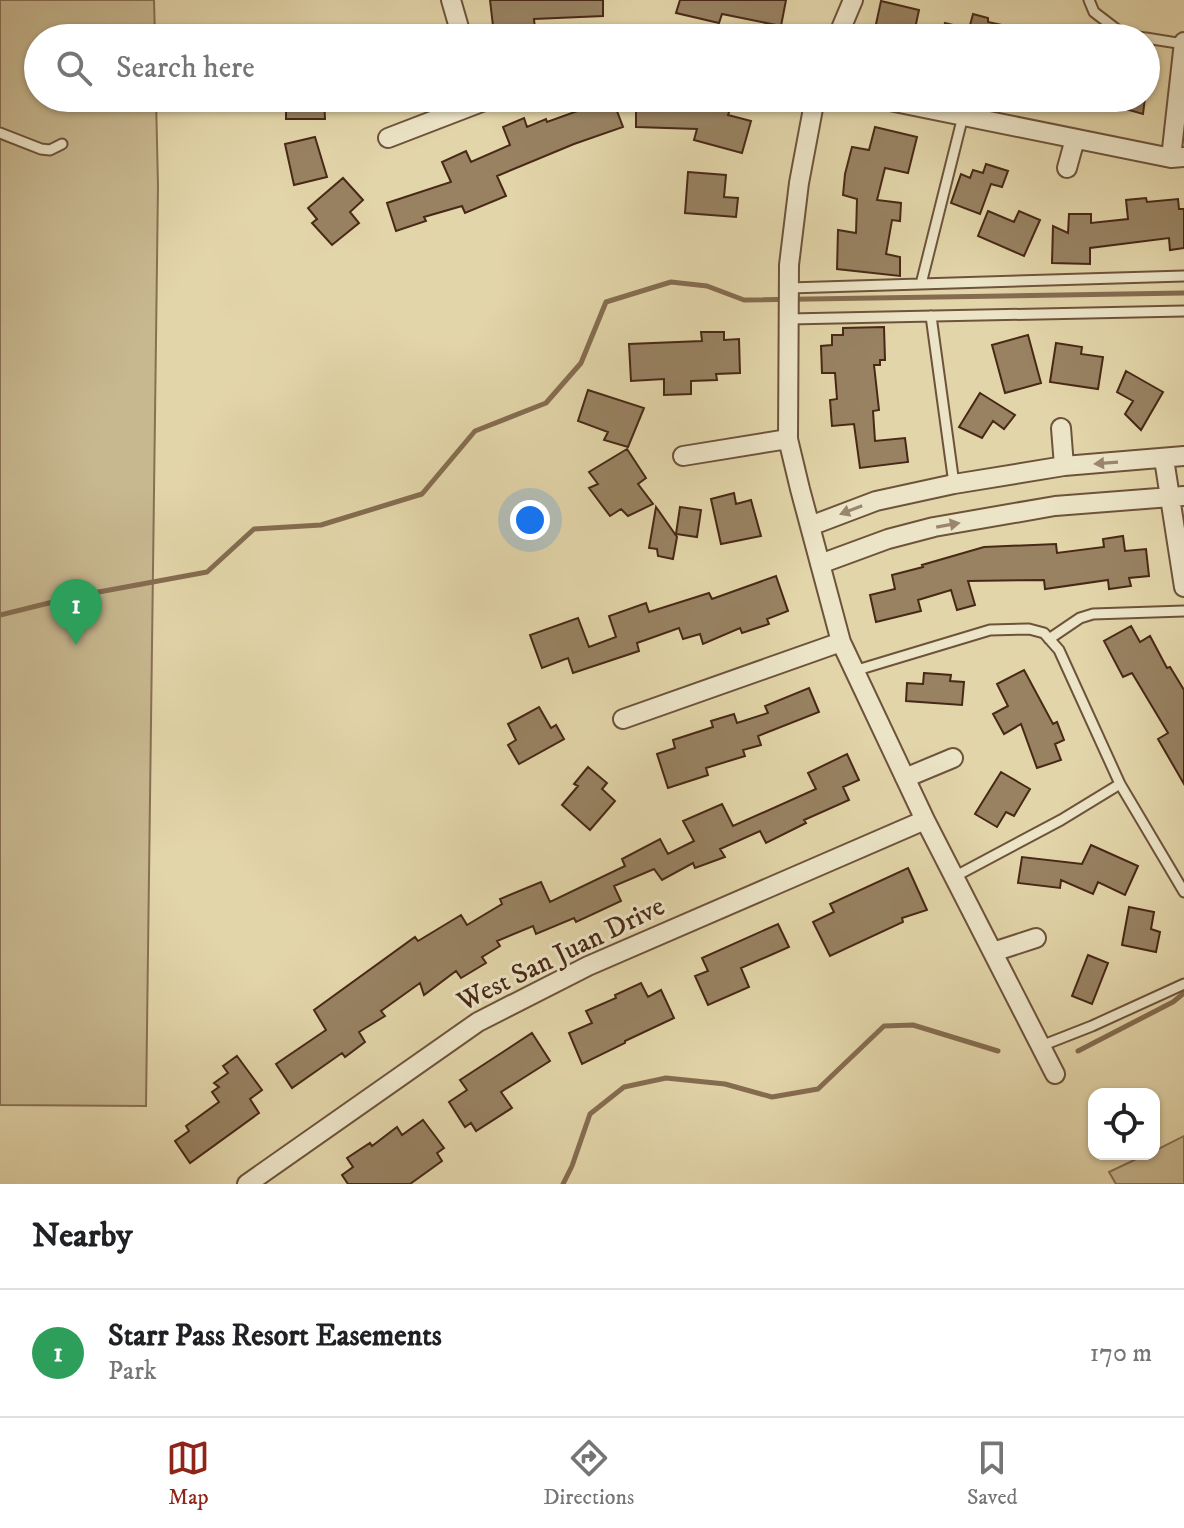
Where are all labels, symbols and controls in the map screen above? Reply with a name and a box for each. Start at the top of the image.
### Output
search box [24,24,1160,112]
icon: search [52,46,96,90]
text: Search here [116,50,255,87]
one-way arrow [1093,457,1118,470]
your location [510,500,550,540]
one-way arrow [839,504,863,517]
one-way arrow [936,518,961,530]
pin: 1 [50,579,102,645]
street label: West San Juan Drive [451,889,670,1020]
map controls [1088,1088,1160,1160]
button: locate [1088,1088,1160,1160]
text: Nearby [32,1215,133,1257]
text: Starr Pass Resort Easements [108,1318,442,1355]
text: 1 [53,1337,63,1370]
text: 170 m [1090,1337,1152,1370]
text: Park [108,1355,157,1388]
tab: Map [166,1436,210,1511]
tab: Directions [543,1436,634,1511]
tab: Saved [967,1436,1018,1511]

